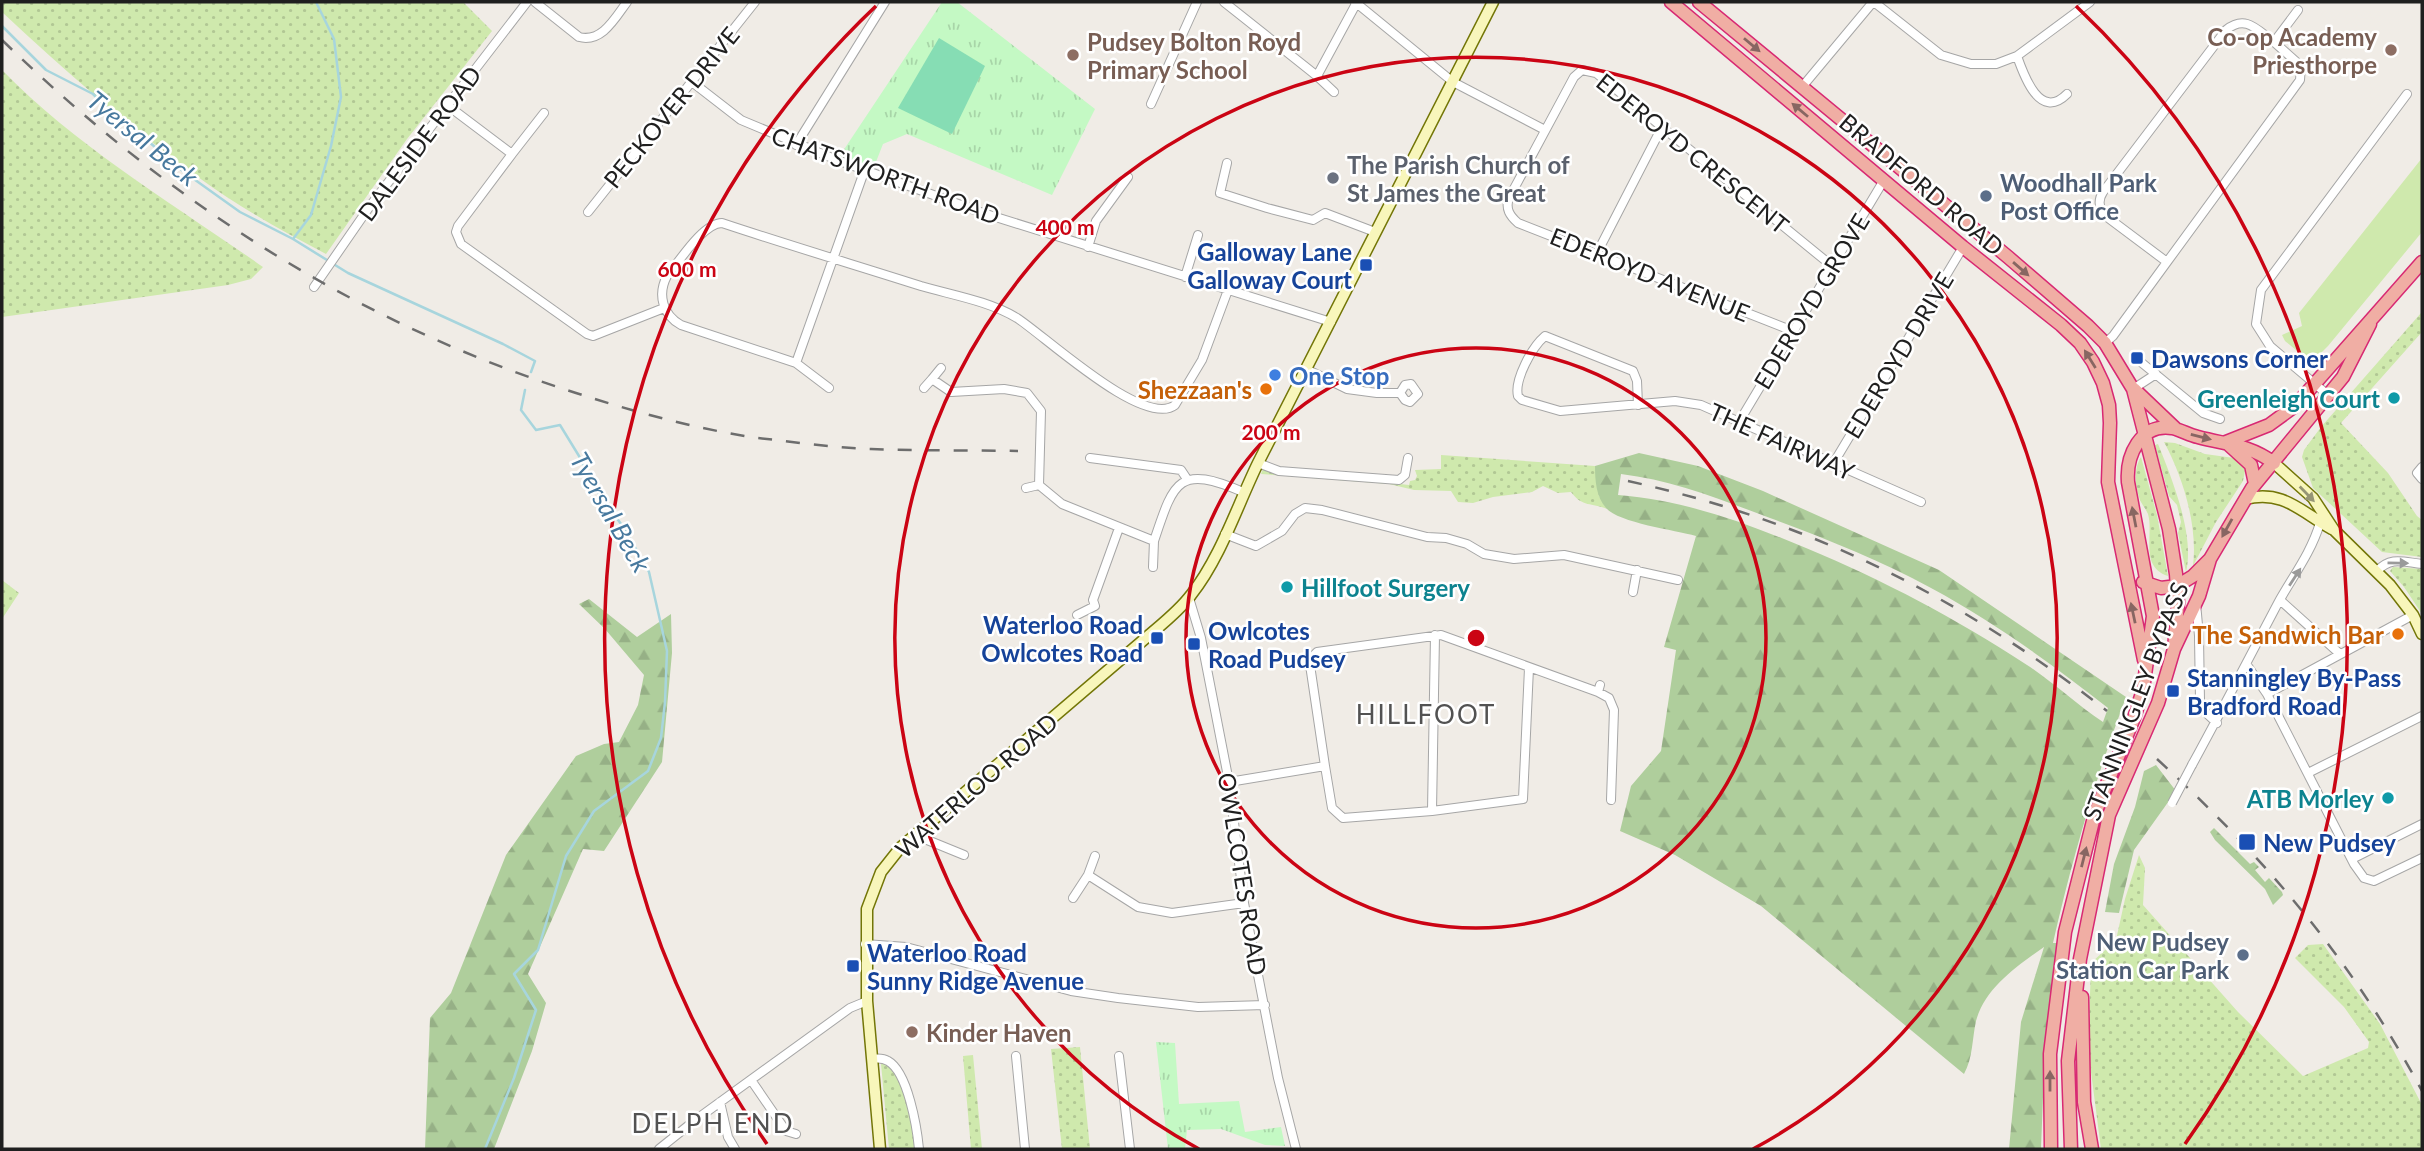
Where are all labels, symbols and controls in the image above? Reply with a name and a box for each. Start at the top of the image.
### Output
street label: PECKOVER DRIVE [597,21,745,193]
place label: Co-op Academy Priesthorpe [2207,22,2377,79]
place label: Pudsey Bolton Royd Primary School [1087,27,1301,84]
one-way arrow [1743,37,1761,53]
marker: Co-op Academy Priesthorpe [2383,42,2399,58]
marker: Pudsey Bolton Royd Primary School [1065,47,1081,63]
street label: DALESIDE ROAD [351,60,487,226]
street label: EDEROYD CRESCENT [1591,67,1795,239]
water label: Tyersal Beck [81,84,205,193]
one-way arrow [1792,103,1809,118]
street label: BRADFORD ROAD [1834,107,2010,261]
street label: CHATSWORTH ROAD [768,120,1004,230]
place label: The Parish Church of St James the Great [1347,150,1570,207]
place label: Woodhall Park Post Office [2000,168,2157,225]
marker: The Parish Church of St James the Great [1325,170,1341,186]
marker: Woodhall Park Post Office [1978,188,1994,204]
street label: EDEROYD GROVE [1747,208,1875,394]
text: 400 m [1035,214,1095,239]
street label: EDEROYD AVENUE [1546,221,1754,327]
place label: Galloway Lane Galloway Court [1187,237,1352,294]
text: 600 m [657,256,717,281]
marker: Galloway Lane Galloway Court [1358,257,1374,273]
one-way arrow [2013,261,2030,276]
street label: EDEROYD DRIVE [1837,267,1959,443]
place label: Dawsons Corner [2151,344,2328,373]
one-way arrow [2083,349,2096,369]
marker: Dawsons Corner [2129,350,2145,366]
place label: One Stop [1289,361,1389,390]
marker: One Stop [1267,367,1283,383]
place label: Shezzaan's [1138,375,1252,404]
marker: Shezzaan's [1258,381,1274,397]
place label: Greenleigh Court [2197,384,2380,413]
marker: Greenleigh Court [2386,390,2402,406]
street label: THE FAIRWAY [1705,396,1859,486]
text: 200 m [1241,419,1301,444]
one-way arrow [2190,432,2212,443]
water label: Tyersal Beck [564,446,658,578]
one-way arrow [2299,485,2316,502]
one-way arrow [2128,506,2139,528]
one-way arrow [2221,518,2233,538]
one-way arrow [2387,557,2409,569]
one-way arrow [2288,567,2301,586]
place label: Hillfoot Surgery [1301,573,1470,602]
street label: STANNINGLEY BYPASS [2076,578,2194,824]
marker: Hillfoot Surgery [1279,579,1295,595]
one-way arrow [2128,602,2139,624]
place label: Waterloo Road Owlcotes Road [981,610,1143,667]
place label: Owlcotes Road Pudsey [1208,616,1346,673]
place label: The Sandwich Bar [2192,620,2384,649]
centre of rings [1464,626,1488,650]
marker: The Sandwich Bar [2390,626,2406,642]
marker: Waterloo Road Owlcotes Road [1149,630,1165,646]
marker: Owlcotes Road Pudsey [1186,636,1202,652]
place label: Stanningley By-Pass Bradford Road [2187,663,2401,720]
marker: Stanningley By-Pass Bradford Road [2165,683,2181,699]
district label: HILLFOOT [1356,698,1496,730]
street label: WATERLOO ROAD [889,707,1063,863]
street label: OWLCOTES ROAD [1213,771,1273,977]
place label: ATB Morley [2246,784,2374,813]
marker: ATB Morley [2380,790,2396,806]
place label: New Pudsey [2263,828,2396,857]
marker: New Pudsey [2237,832,2257,852]
one-way arrow [2079,846,2090,868]
place label: New Pudsey Station Car Park [2056,927,2229,984]
place label: Waterloo Road Sunny Ridge Avenue [867,938,1084,995]
marker: New Pudsey Station Car Park [2235,947,2251,963]
marker: Waterloo Road Sunny Ridge Avenue [845,958,861,974]
place label: Kinder Haven [926,1018,1072,1047]
marker: Kinder Haven [904,1024,920,1040]
one-way arrow [2044,1070,2056,1092]
district label: DELPH END [632,1107,794,1139]

